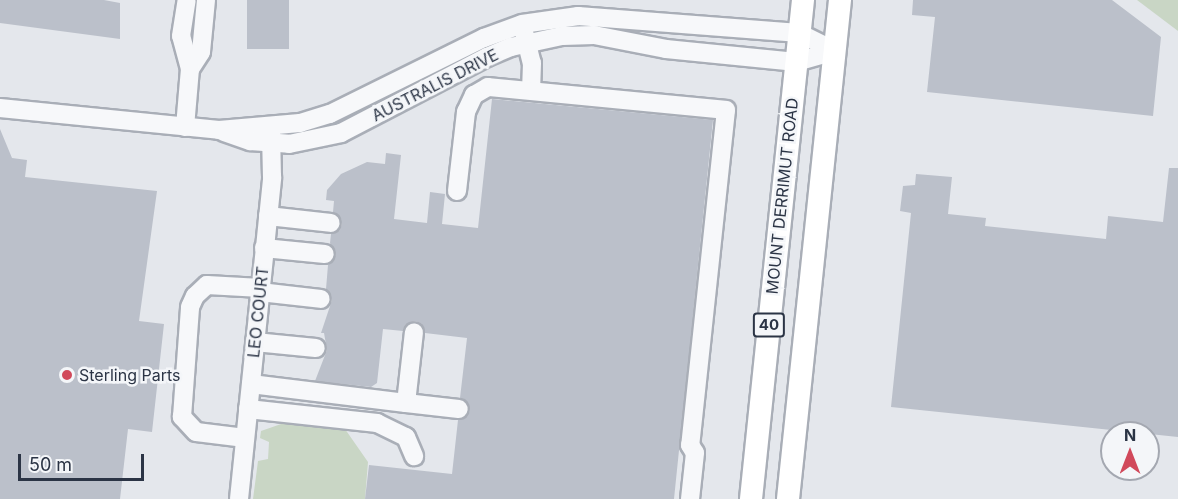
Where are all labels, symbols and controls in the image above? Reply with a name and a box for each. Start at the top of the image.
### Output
street label: AUSTRALIS DRIVE [369,45,501,125]
street label: MOUNT DERRIMUT ROAD [762,97,802,295]
street label: LEO COURT [244,265,272,359]
road number: 40 [752,313,786,337]
place label: Sterling Parts [79,365,180,385]
marker: Sterling Parts [60,368,74,382]
north arrow [1100,421,1160,481]
text: N [1124,425,1136,445]
scale bar [21,442,147,480]
text: 50 m [29,454,72,475]

